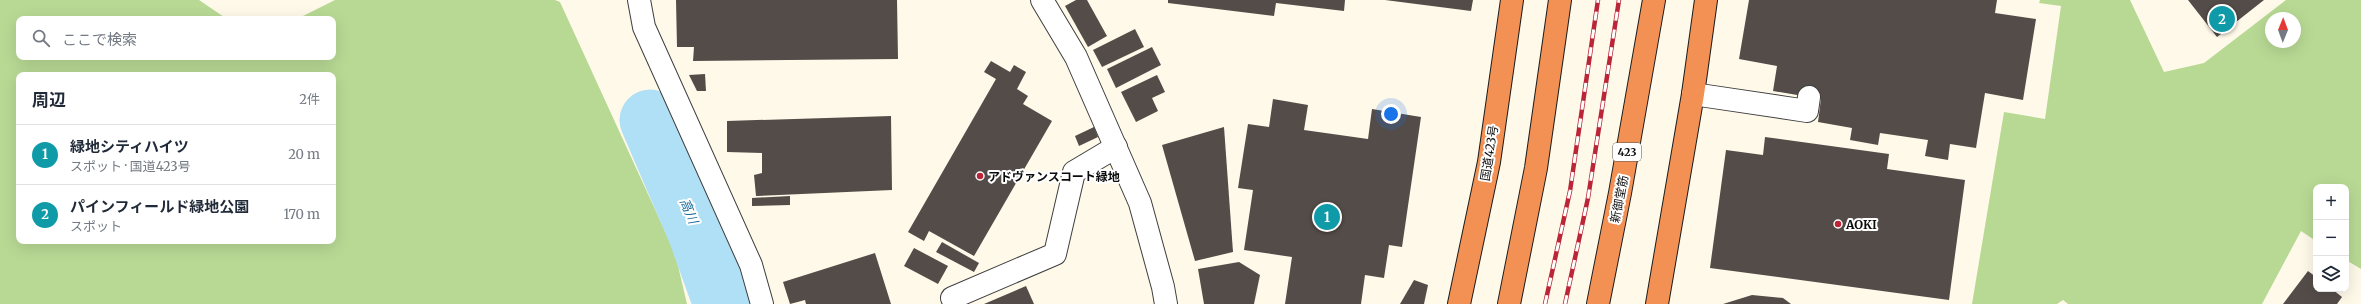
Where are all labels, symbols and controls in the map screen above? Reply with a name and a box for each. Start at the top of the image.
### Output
pin: 2 [2209,4,2235,34]
north arrow [2265,12,2301,48]
search box [16,16,336,60]
icon: search [30,27,52,49]
text: ここで検索 [62,30,137,49]
text: 周辺 [32,89,66,111]
text: 2件 [299,91,320,108]
your location [1381,104,1401,124]
street label: 国道423号 [1477,124,1501,182]
text: 緑地シティハイツ [70,137,189,156]
road number: 423 [1613,143,1641,161]
text: 1 [42,146,48,163]
text: 20 m [288,146,320,163]
text: スポット · 国道423号 [70,158,191,175]
place label: アドヴァンスコート緑地 [988,169,1120,184]
marker: アドヴァンスコート緑地 [975,171,985,181]
street label: 新御堂筋 [1607,174,1631,224]
map controls [2313,184,2349,292]
button: + [2313,184,2349,220]
water label: 高川 [676,196,703,228]
text: パインフィールド緑地公園 [70,197,249,216]
pin: 1 [1314,202,1340,232]
text: 2 [41,206,49,223]
text: 170 m [283,206,320,223]
place label: AOKI [1845,217,1877,232]
text: スポット [70,218,122,235]
marker: AOKI [1833,219,1843,229]
button: − [2313,220,2349,256]
button: layers [2313,256,2349,292]

